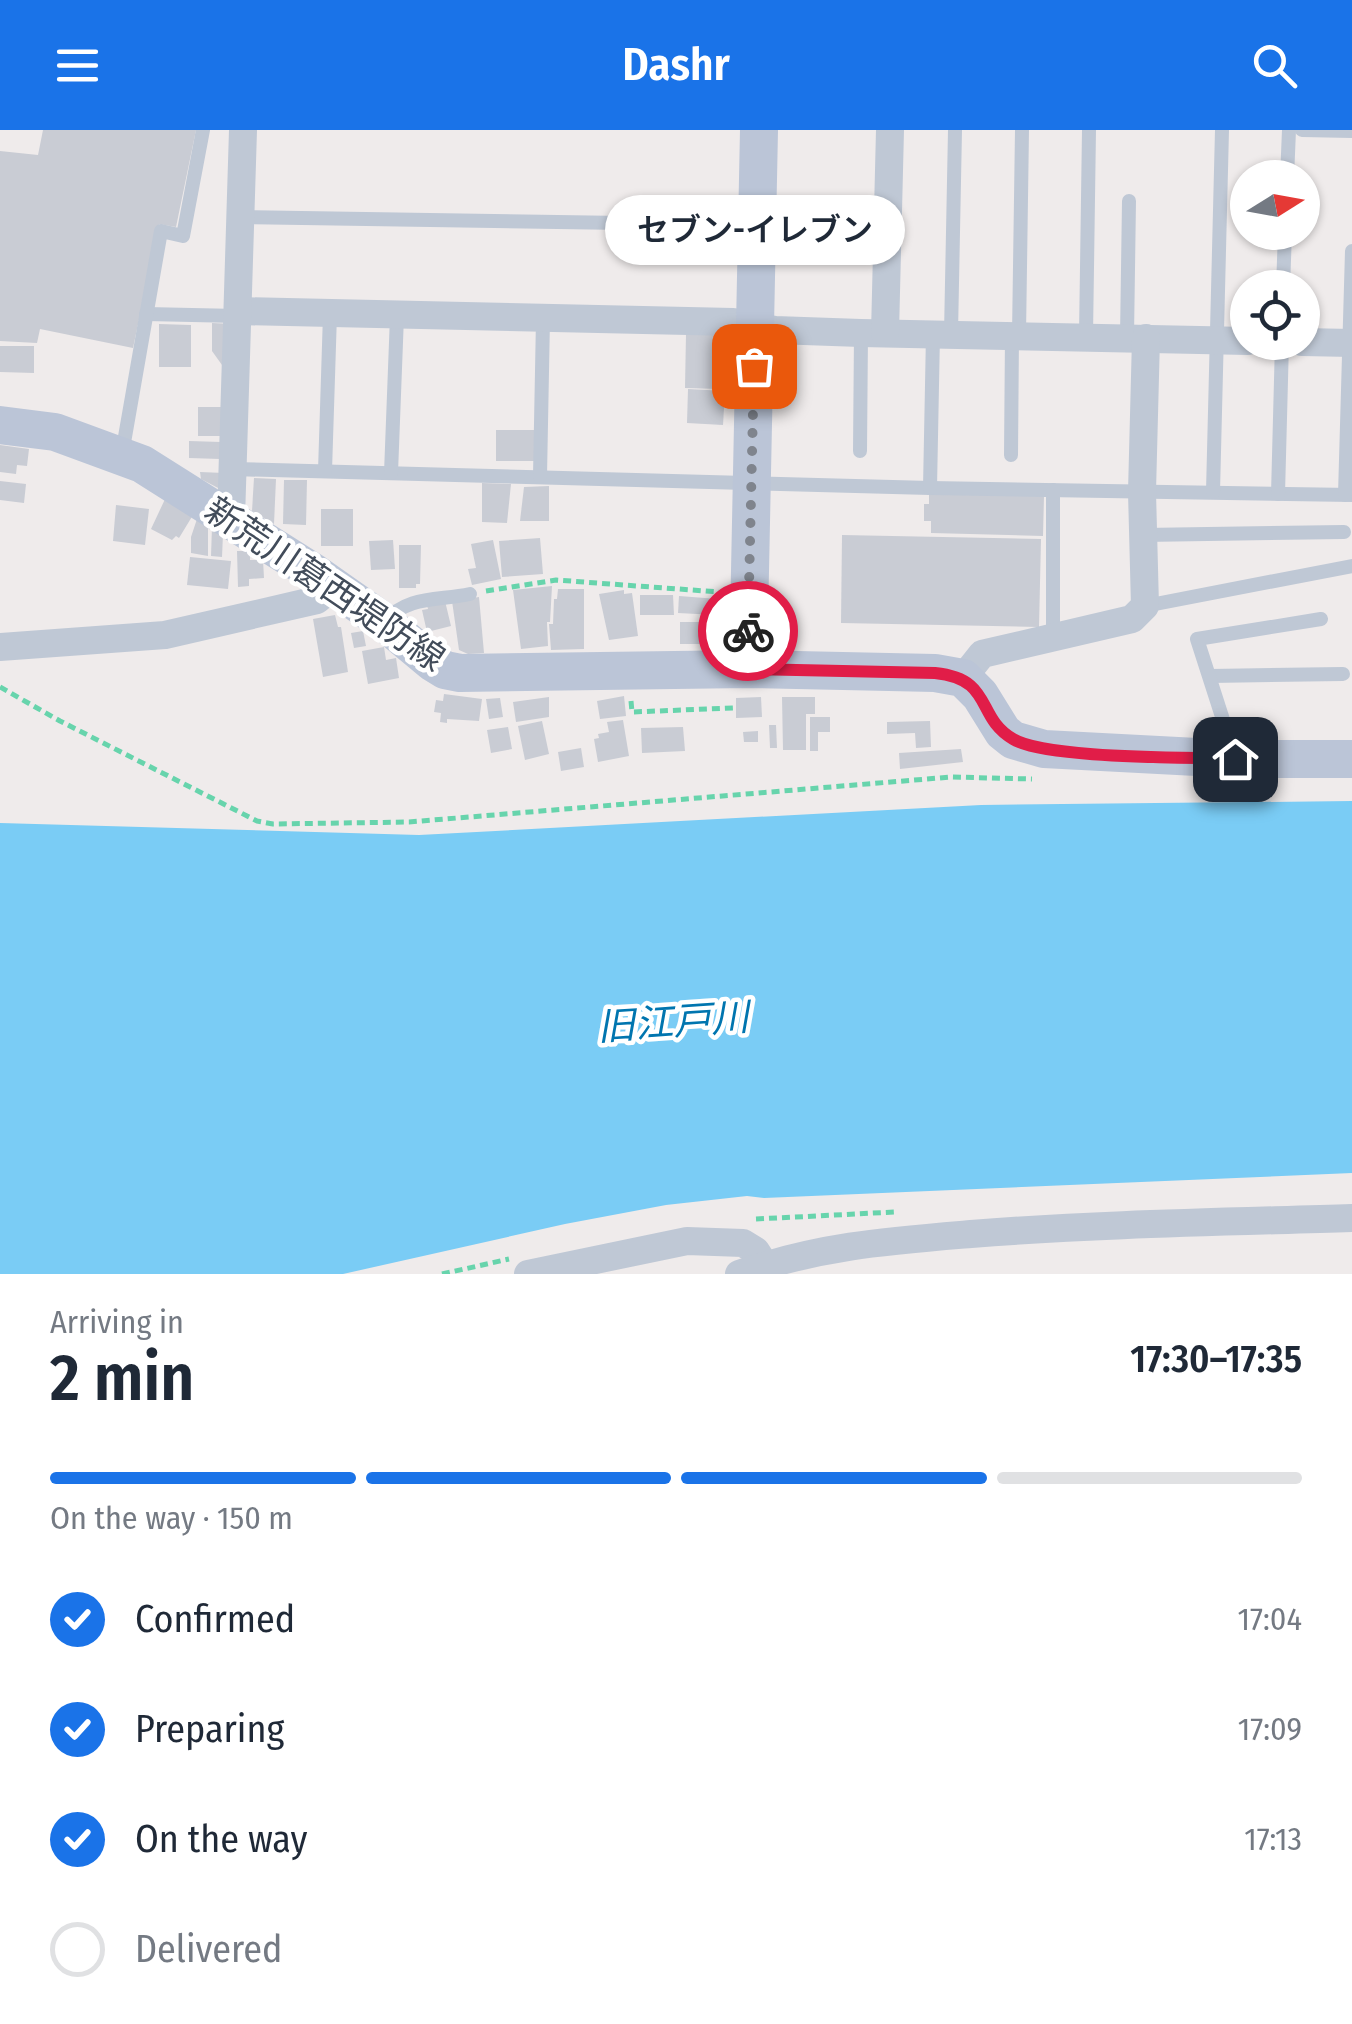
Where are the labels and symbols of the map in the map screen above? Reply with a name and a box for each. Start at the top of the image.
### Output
north arrow [1230,160,1320,250]
callout: セブン-イレブン [604,196,904,266]
pin [712,324,797,409]
street label: 新荒川葛西堤防線 [197,488,453,680]
courier [698,581,798,681]
pin [1193,717,1278,802]
water label: 旧江戸川 [596,993,754,1050]

